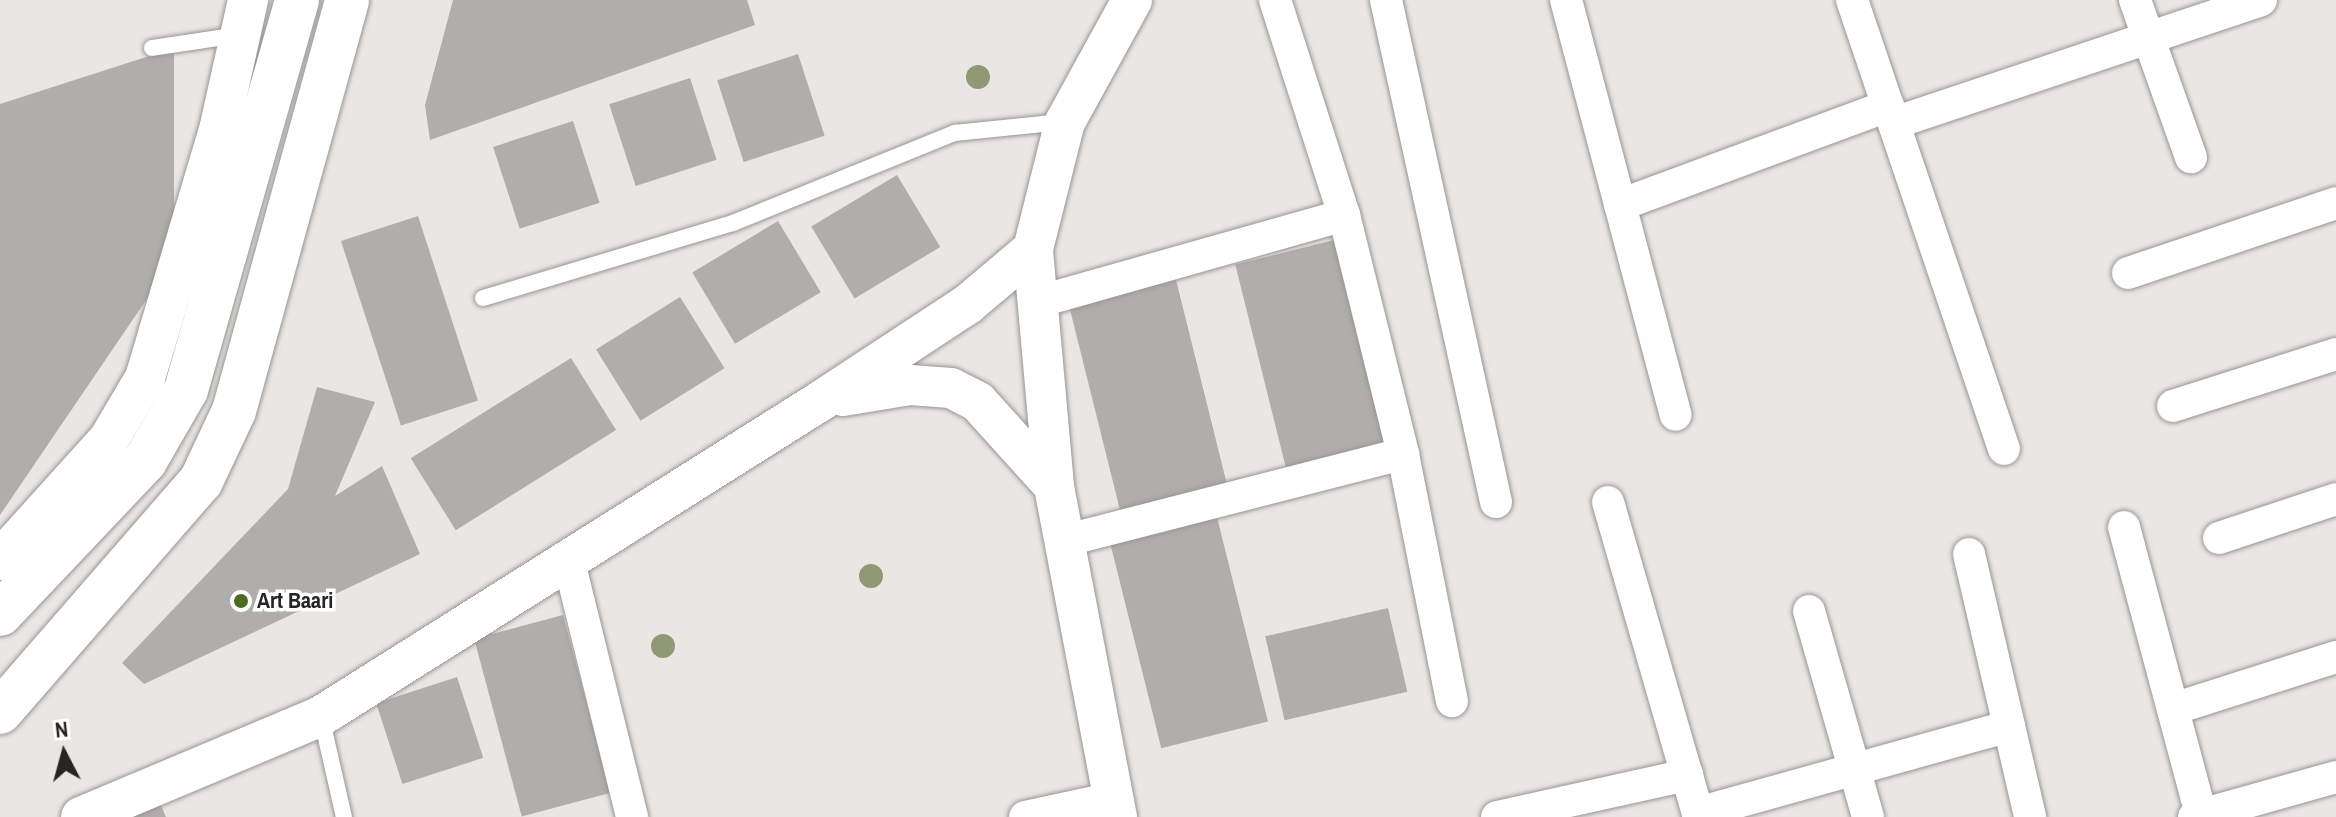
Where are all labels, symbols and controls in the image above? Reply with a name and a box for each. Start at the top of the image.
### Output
place label: Art Baari [257,588,333,614]
marker: Art Baari [232,592,250,610]
north arrow [24,713,104,793]
text: N [53,714,70,745]

